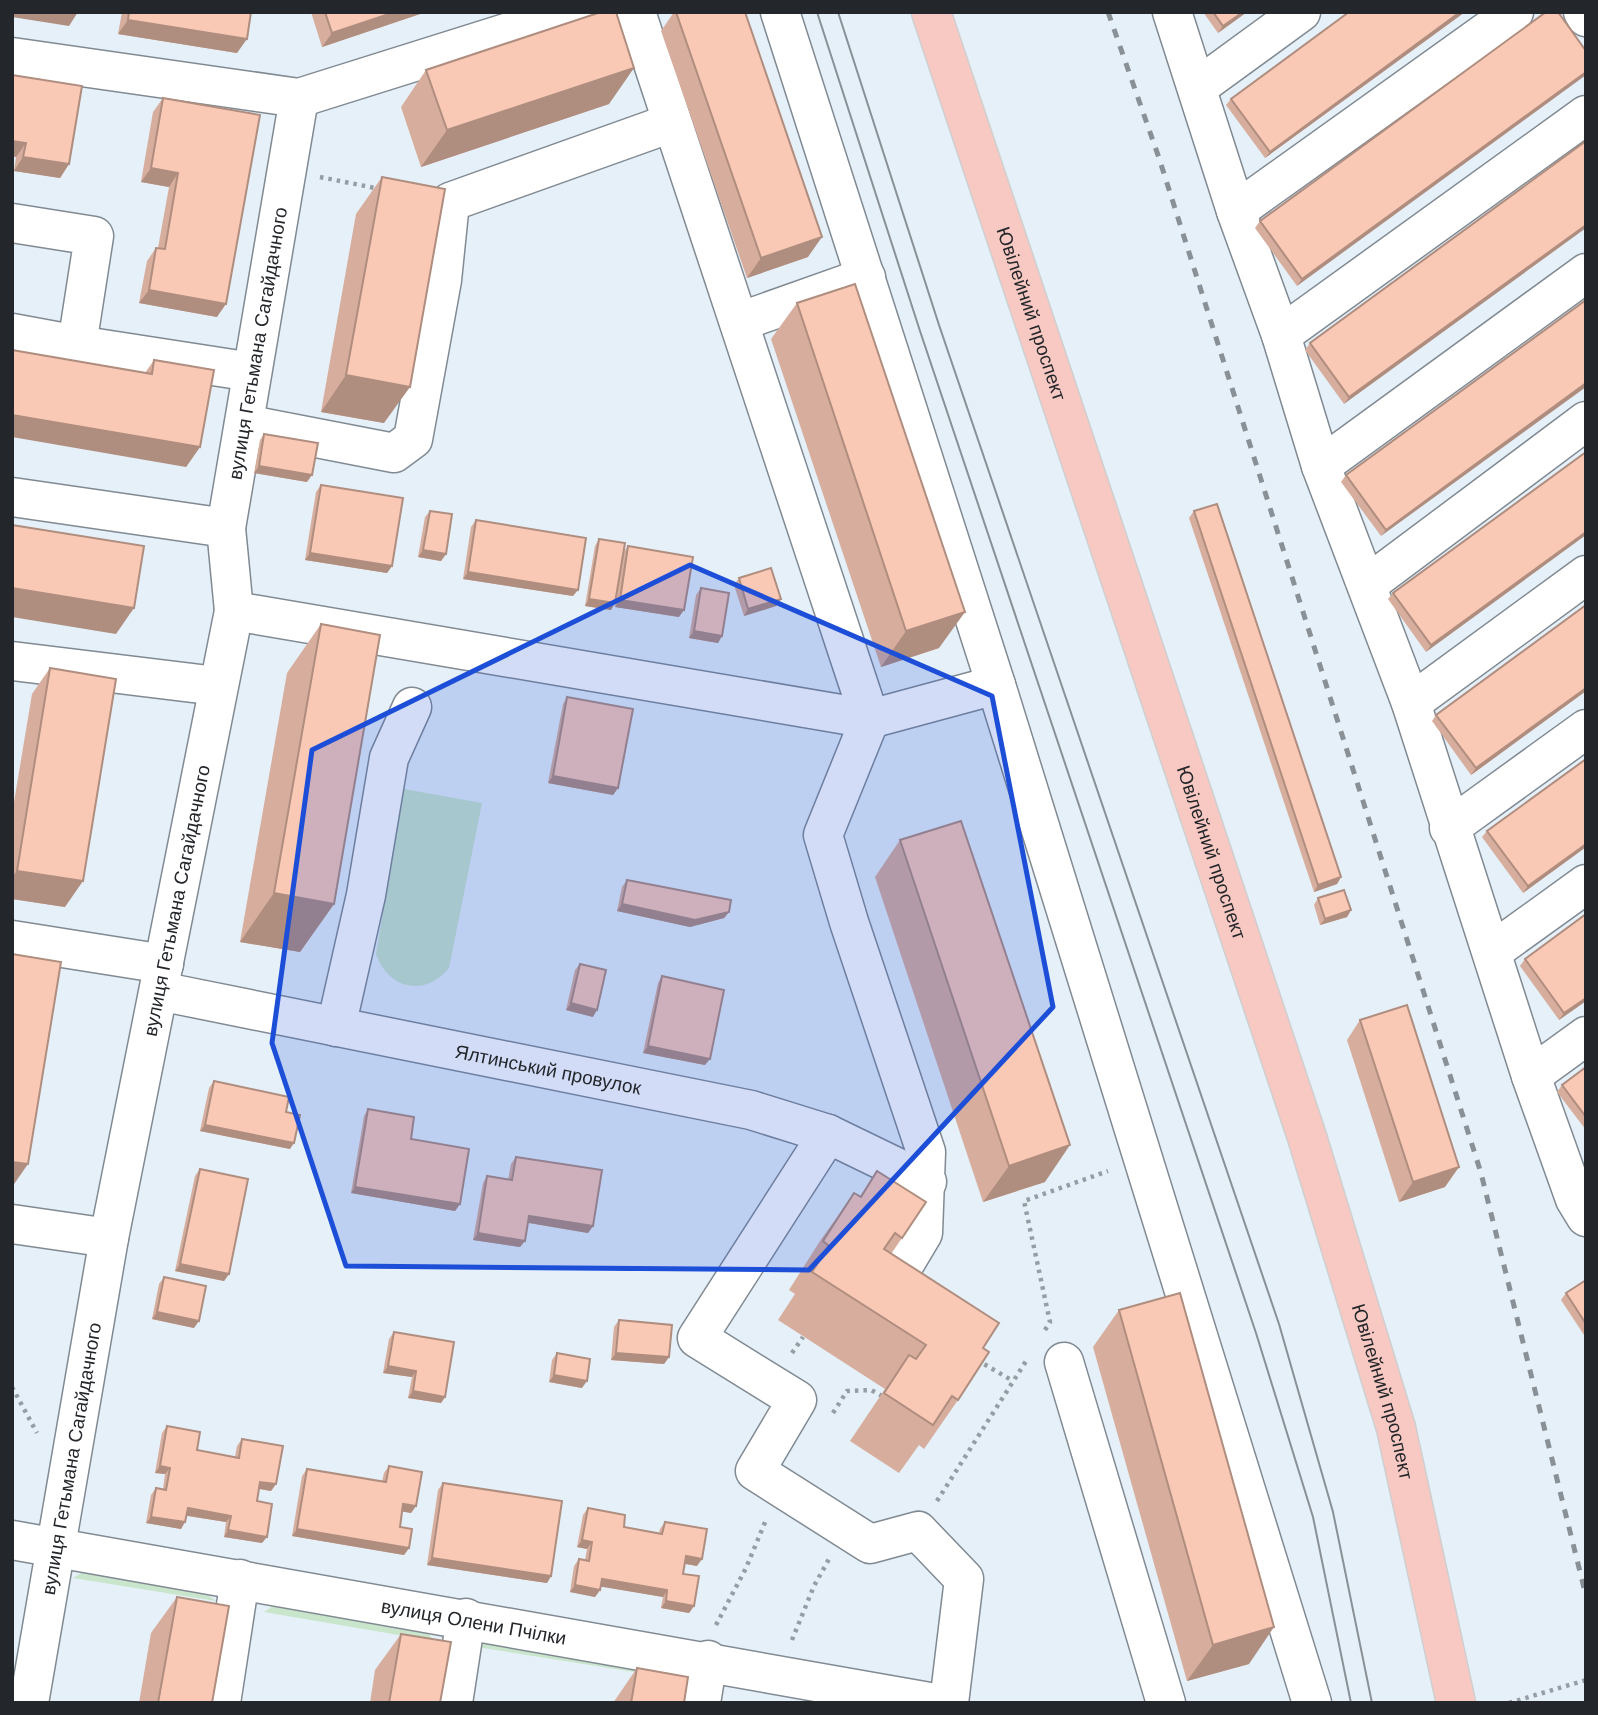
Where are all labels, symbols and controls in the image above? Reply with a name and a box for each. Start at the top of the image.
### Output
street label: вулиця Гетьмана Сагайдачного [224,205,291,481]
street label: Ювілейний проспект [993,224,1071,403]
street label: вулиця Гетьмана Сагайдачного [139,763,214,1038]
street label: Ювілейний проспект [1173,763,1251,942]
street label: Ялтинський провулок [453,1040,644,1098]
street label: Ювілейний проспект [1348,1301,1418,1482]
street label: вулиця Гетьмана Сагайдачного [37,1321,105,1596]
street label: вулиця Олени Пчілки [380,1595,568,1648]

